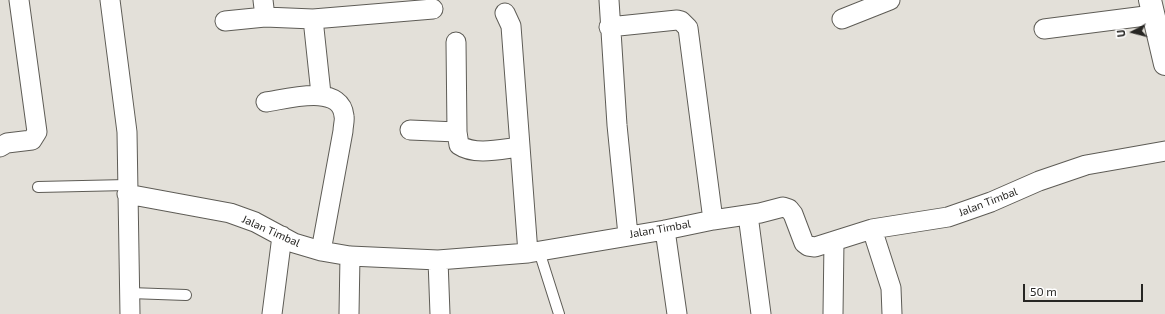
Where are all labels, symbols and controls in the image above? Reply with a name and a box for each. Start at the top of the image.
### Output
north arrow [1113,12,1153,52]
text: U [1114,29,1128,38]
street label: Jalan Timbal [957,185,1019,219]
street label: Jalan Timbal [240,212,302,250]
street label: Jalan Timbal [628,217,692,241]
scale bar [1025,276,1145,302]
text: 50 m [1030,284,1057,298]

